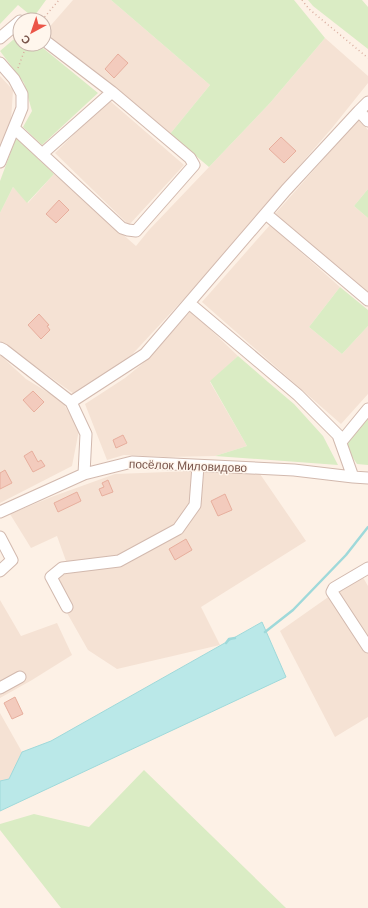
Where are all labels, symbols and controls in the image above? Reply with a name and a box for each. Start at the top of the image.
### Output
north arrow [12,12,52,52]
text: С [19,32,32,47]
street label: посёлок Миловидово [129,457,248,475]

